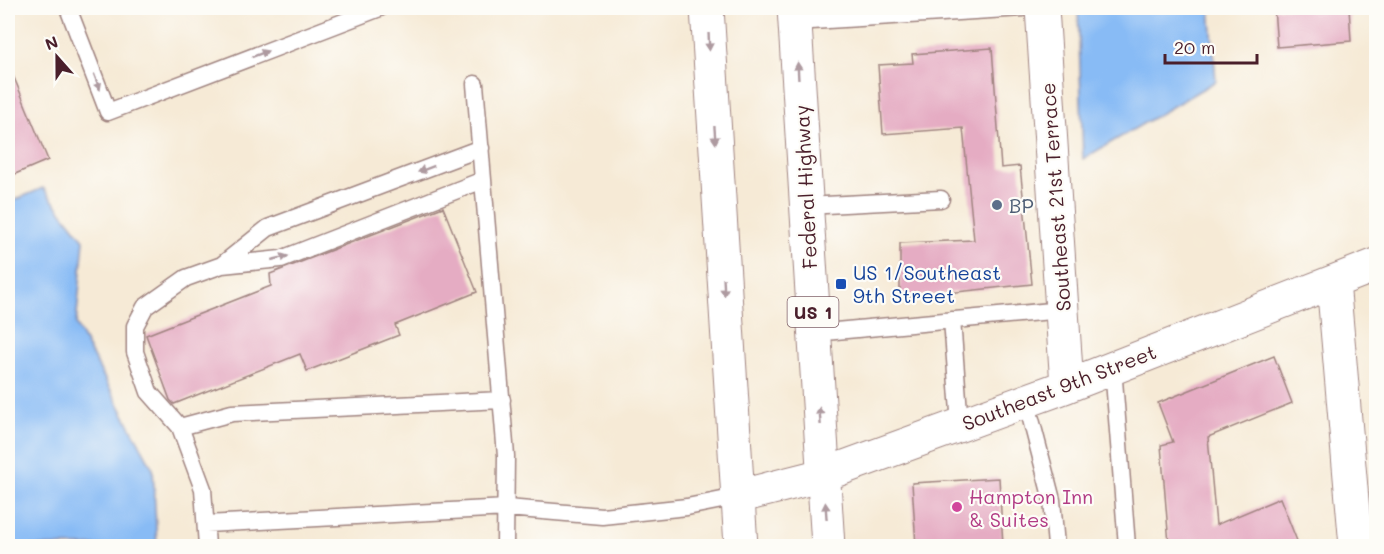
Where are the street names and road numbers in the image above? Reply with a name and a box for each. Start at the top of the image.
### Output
street label: Southeast 21st Terrace [1034,82,1076,312]
street label: Federal Highway [788,104,822,270]
road number: US 1 [788,297,838,327]
street label: Southeast 9th Street [958,338,1160,436]

